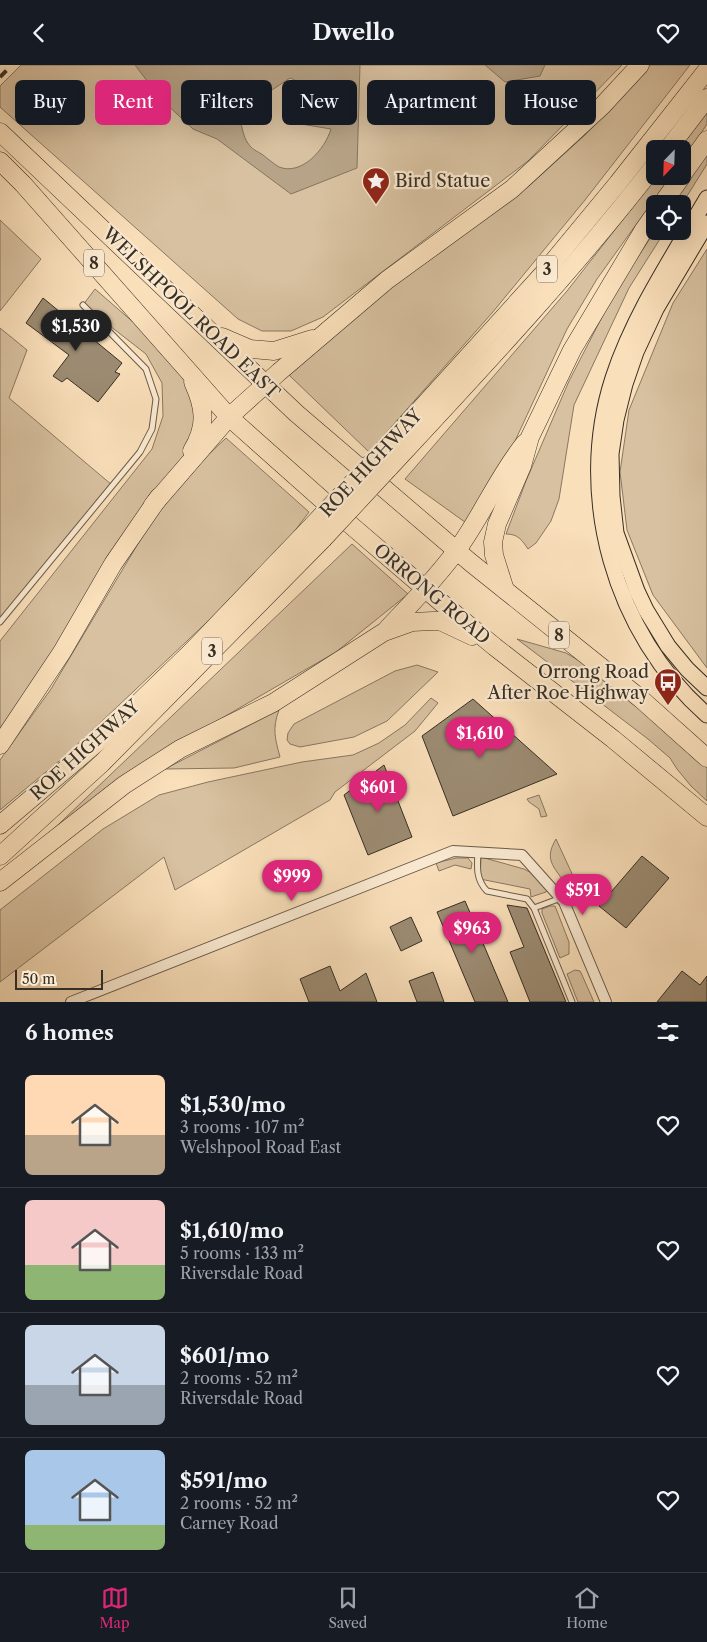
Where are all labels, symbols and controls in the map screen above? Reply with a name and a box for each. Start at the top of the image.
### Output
icon: back [25,19,53,47]
text: Dwello [312,19,395,46]
icon: heart [654,19,682,47]
chip: Buy [15,80,85,125]
chip: Rent [95,80,171,125]
chip: Filters [181,80,272,125]
chip: New [282,80,357,125]
chip: Apartment [367,80,495,125]
chip: House [505,80,596,125]
north arrow [646,140,691,185]
map controls [646,140,691,240]
place icon: Bird Statue [361,166,391,205]
place label: Bird Statue [395,170,490,192]
button: locate [646,195,691,240]
street label: WELSHPOOL ROAD EAST [97,222,285,404]
road number: 8 [84,249,104,277]
road number: 3 [537,255,557,283]
pin: $1,530 [35,309,117,352]
text: $1,530 [52,316,100,336]
street label: ROE HIGHWAY [315,403,428,522]
street label: ORRONG ROAD [369,539,495,649]
road number: 8 [549,621,569,649]
road number: 3 [202,637,222,665]
place label: Orrong Road After Roe Highway [487,661,650,704]
bus stop icon: Orrong Road After Roe Highway [653,667,683,706]
street label: ROE HIGHWAY [26,694,145,805]
pin: $1,610 [439,717,521,759]
text: $1,610 [456,723,504,743]
pin: $601 [348,771,408,813]
text: $601 [360,777,396,797]
pin: $999 [262,859,322,902]
text: $999 [273,866,311,886]
pin: $591 [553,873,613,916]
text: $591 [566,880,600,900]
pin: $963 [442,911,502,954]
text: $963 [453,918,491,938]
scale bar [15,967,102,990]
text: 50 m [22,970,55,988]
icon: filters [654,1018,682,1046]
text: 6 homes [25,1020,114,1045]
text: $1,530/mo [180,1092,286,1117]
icon: home [65,1095,125,1155]
icon: heart [654,1111,682,1139]
text: 3 rooms · 107 m² [180,1117,305,1137]
text: Welshpool Road East [180,1137,341,1157]
text: $1,610/mo [180,1218,284,1243]
icon: home [65,1220,125,1280]
icon: heart [654,1236,682,1264]
text: 5 rooms · 133 m² [180,1243,304,1263]
text: Riversdale Road [180,1263,303,1283]
text: $601/mo [180,1343,269,1368]
icon: home [65,1345,125,1405]
icon: heart [654,1361,682,1389]
text: 2 rooms · 52 m² [180,1368,298,1388]
text: Riversdale Road [180,1388,303,1408]
text: $591/mo [180,1468,267,1493]
icon: home [65,1470,125,1530]
icon: heart [654,1486,682,1514]
text: 2 rooms · 52 m² [180,1493,298,1513]
text: Carney Road [180,1513,278,1533]
tab: Map [99,1584,130,1632]
tab: Saved [329,1584,367,1632]
tab: Home [566,1584,607,1632]

